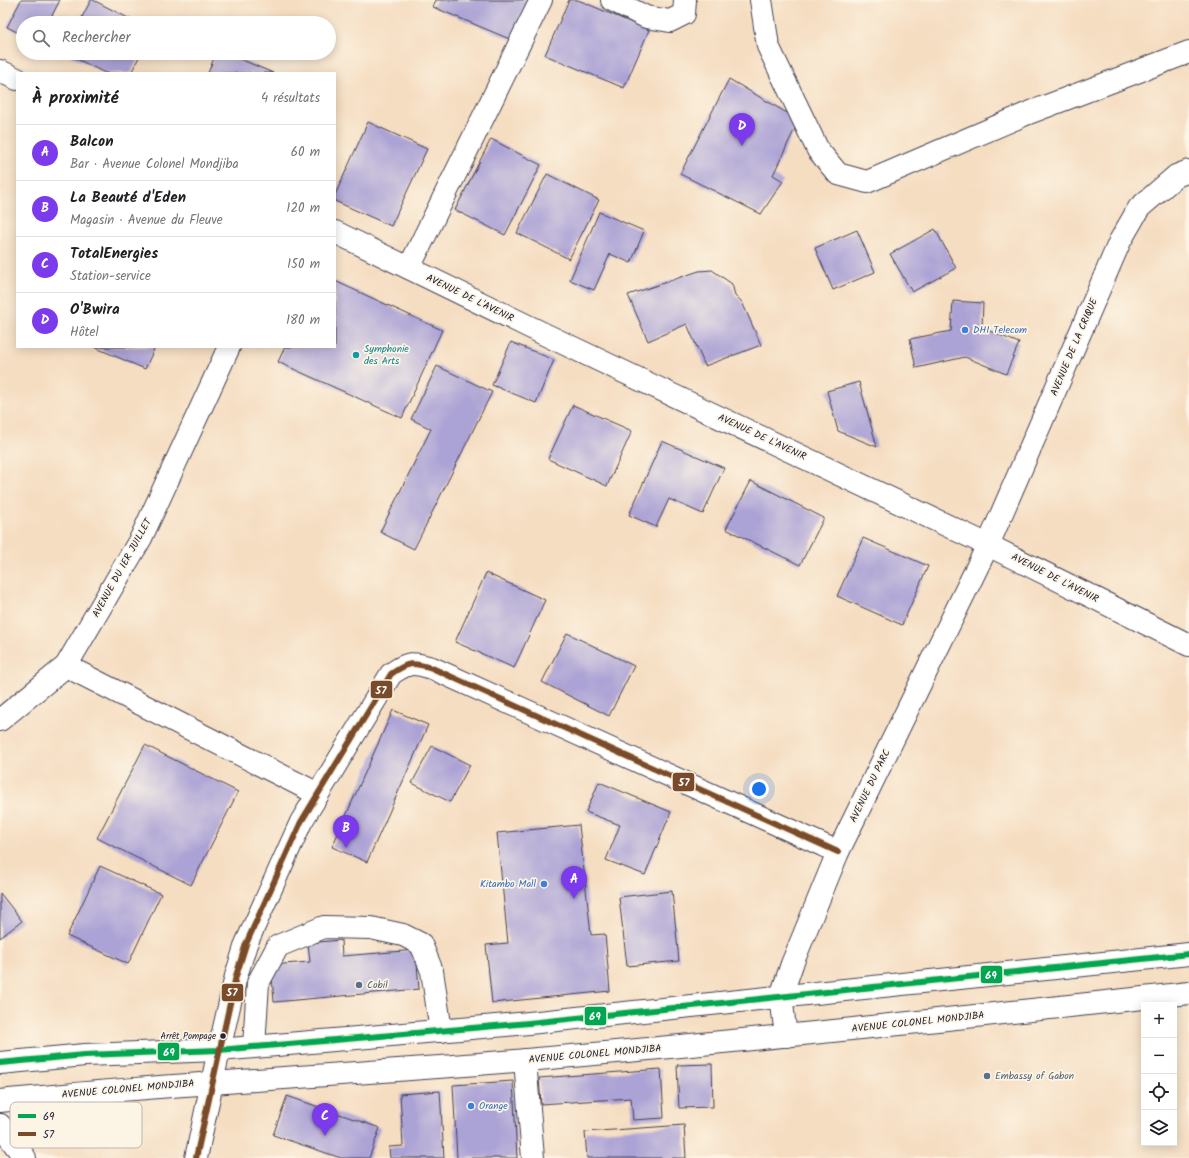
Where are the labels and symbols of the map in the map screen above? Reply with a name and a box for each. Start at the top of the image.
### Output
pin: D [729,113,755,146]
street label: AVENUE DE L'AVENIR [423,270,517,326]
street label: AVENUE DE LA CRIQUE [1046,295,1102,398]
place label: DHI Telecom [973,322,1027,338]
marker: DHI Telecom [960,325,970,335]
place label: Symphonie des Arts [364,341,409,369]
marker: Symphonie des Arts [351,350,361,360]
street label: AVENUE DE L'AVENIR [715,409,809,465]
street label: AVENUE DU 1ER JUILLET [88,514,157,620]
street label: AVENUE DE L'AVENIR [1009,549,1102,607]
line badge: 57 [370,680,393,699]
text: 57 [375,682,387,700]
street label: AVENUE DU PARC [845,747,895,825]
line badge: 57 [672,772,695,792]
text: 57 [678,774,690,792]
your location [749,779,769,799]
pin: B [333,815,359,848]
pin: A [561,866,587,899]
place label: Kitambo Mall [480,876,537,892]
marker: Kitambo Mall [539,879,549,889]
line badge: 69 [980,965,1003,984]
text: 69 [985,967,997,985]
place label: Cobil [367,977,388,993]
marker: Cobil [354,980,364,990]
line badge: 57 [221,983,244,1002]
text: 57 [226,984,238,1002]
line badge: 69 [584,1006,607,1026]
street label: AVENUE COLONEL MONDJIBA [851,1007,985,1037]
text: 69 [589,1008,601,1026]
place label: Arrêt Pompage [161,1029,216,1044]
marker: Arrêt Pompage [218,1031,228,1041]
street label: AVENUE COLONEL MONDJIBA [528,1040,662,1068]
line badge: 69 [157,1042,180,1061]
text: 69 [163,1044,175,1062]
place label: Embassy of Gabon [995,1068,1074,1084]
marker: Embassy of Gabon [982,1071,992,1081]
street label: AVENUE COLONEL MONDJIBA [61,1075,195,1103]
place label: Orange [479,1098,508,1114]
marker: Orange [466,1101,476,1111]
legend [10,1102,142,1148]
pin: C [312,1103,338,1136]
text: 69 [43,1108,55,1126]
text: 57 [43,1126,55,1144]

